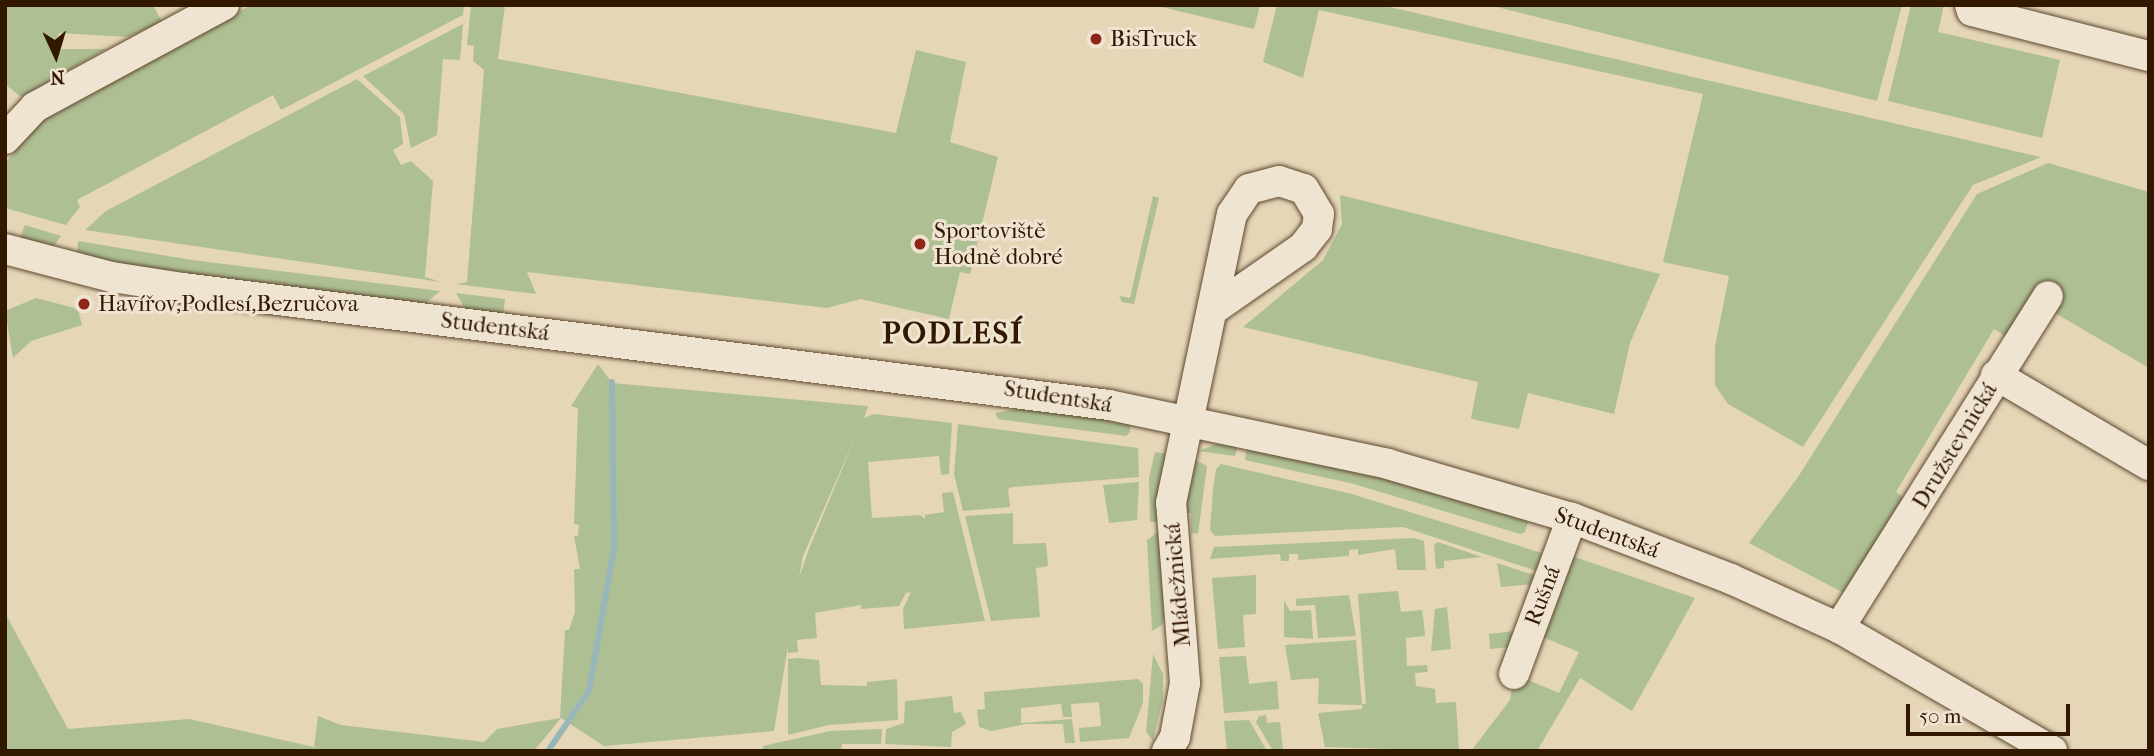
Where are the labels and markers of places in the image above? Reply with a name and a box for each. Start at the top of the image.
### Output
place label: BisTruck [1110,25,1197,53]
marker: BisTruck [1088,31,1104,47]
place label: Sportoviště Hodně dobré [934,217,1063,271]
marker: Sportoviště Hodně dobré [912,236,928,252]
place label: Havířov,Podlesí,Bezručova [98,290,359,318]
marker: Havířov,Podlesí,Bezručova [76,296,92,312]

